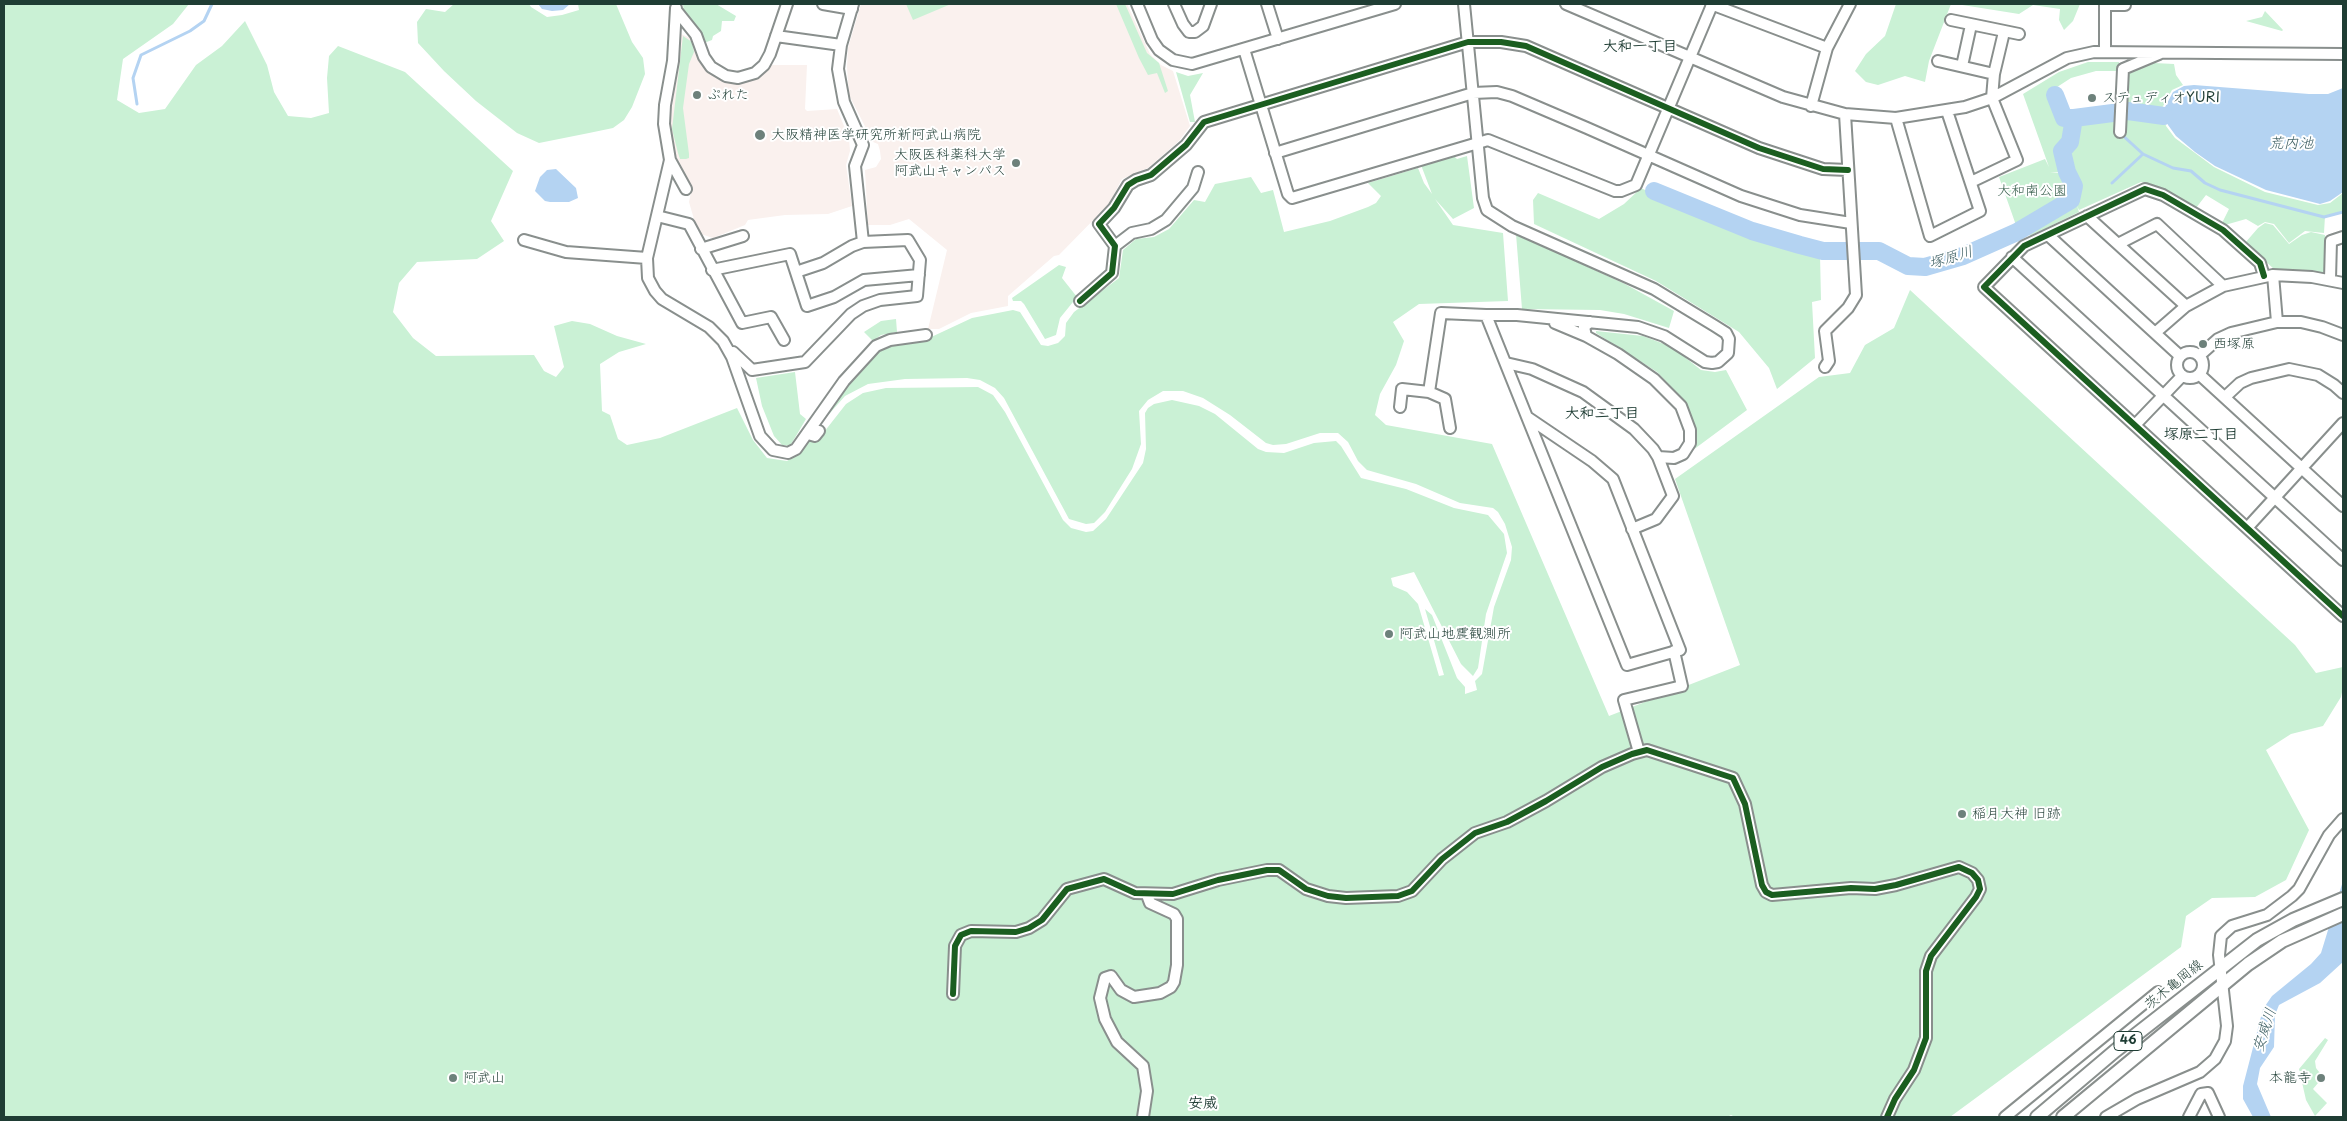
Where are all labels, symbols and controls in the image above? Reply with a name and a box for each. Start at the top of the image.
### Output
district label: 大和一丁目 [1603,38,1677,56]
place label: ぷれた [707,87,749,103]
marker: ぷれた [691,89,703,101]
place label: ステュディオYURI [2102,90,2220,106]
marker: ステュディオYURI [2086,92,2098,104]
place label: 大阪精神医学研究所新阿武山病院 [771,127,981,143]
marker: 大阪精神医学研究所新阿武山病院 [753,128,767,142]
water label: 荒内池 [2269,135,2313,153]
place label: 大阪医科薬科大学 阿武山キャンパス [894,147,1006,180]
marker: 大阪医科薬科大学 阿武山キャンパス [1010,157,1022,169]
park label: 大和南公園 [1997,183,2067,199]
water label: 塚原川 [1927,243,1975,273]
place label: 西塚原 [2213,336,2255,352]
marker: 西塚原 [2197,338,2209,350]
district label: 大和二丁目 [1565,405,1639,423]
district label: 塚原二丁目 [2164,426,2238,444]
place label: 阿武山地震観測所 [1399,626,1511,642]
marker: 阿武山地震観測所 [1383,628,1395,640]
place label: 稲月大神 旧跡 [1972,806,2061,822]
marker: 稲月大神 旧跡 [1956,808,1968,820]
street label: 茨木亀岡線 [2142,956,2206,1014]
water label: 安威川 [2249,1006,2281,1054]
road number: 46 [2114,1032,2142,1050]
place label: 阿武山 [463,1070,505,1086]
place label: 本龍寺 [2269,1070,2311,1086]
marker: 阿武山 [447,1072,459,1084]
marker: 本龍寺 [2315,1072,2327,1084]
district label: 安威 [1188,1095,1218,1113]

